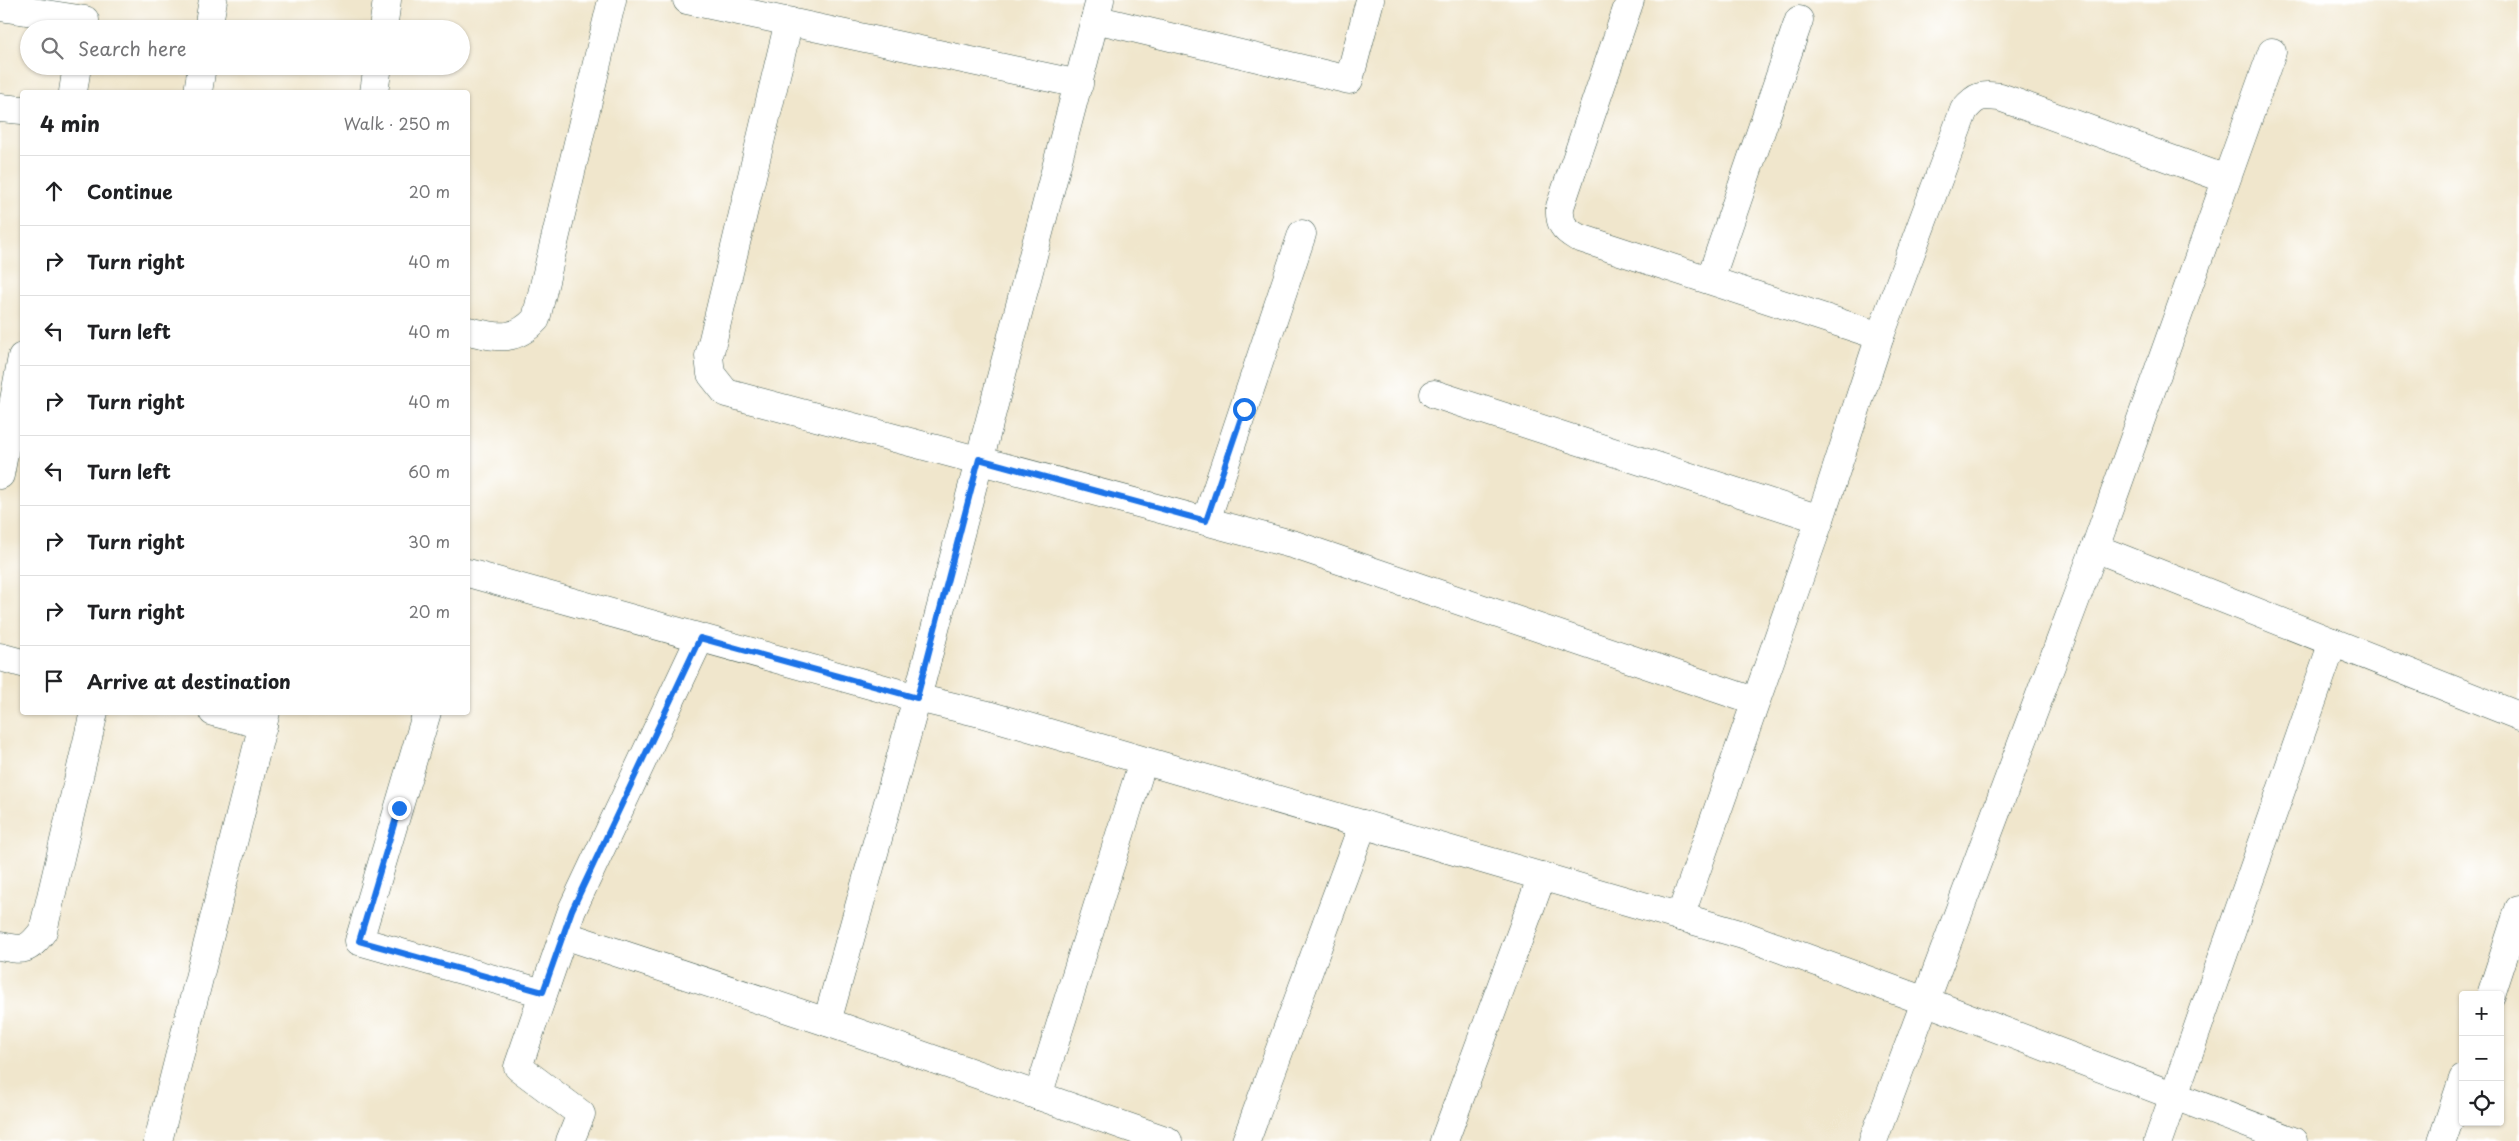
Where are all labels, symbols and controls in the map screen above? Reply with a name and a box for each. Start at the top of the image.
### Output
search box [20,20,470,75]
icon: search [38,34,66,62]
text: Search here [78,34,187,62]
text: 4 min [40,107,100,139]
text: Walk · 250 m [344,111,450,135]
icon: ahead [40,177,68,205]
text: Continue [87,177,173,205]
text: 20 m [409,179,450,203]
icon: right [40,247,68,275]
text: Turn right [87,247,185,275]
text: 40 m [408,249,450,273]
icon: left [40,317,68,345]
text: Turn left [87,317,171,345]
text: 40 m [408,319,450,343]
icon: right [40,387,68,415]
text: Turn right [87,387,185,415]
text: 40 m [408,389,450,413]
route start [1233,398,1256,421]
icon: left [40,457,68,485]
text: Turn left [87,457,171,485]
text: 60 m [408,459,450,483]
icon: right [40,527,68,555]
text: Turn right [87,527,185,555]
text: 30 m [408,529,450,553]
icon: right [40,597,68,625]
text: Turn right [87,597,185,625]
text: 20 m [409,599,450,623]
icon: arrive [40,667,68,695]
text: Arrive at destination [87,667,291,695]
route end [388,797,411,820]
map controls [2459,991,2504,1126]
button: + [2459,991,2504,1036]
button: − [2459,1036,2504,1081]
button: locate [2459,1081,2504,1126]

